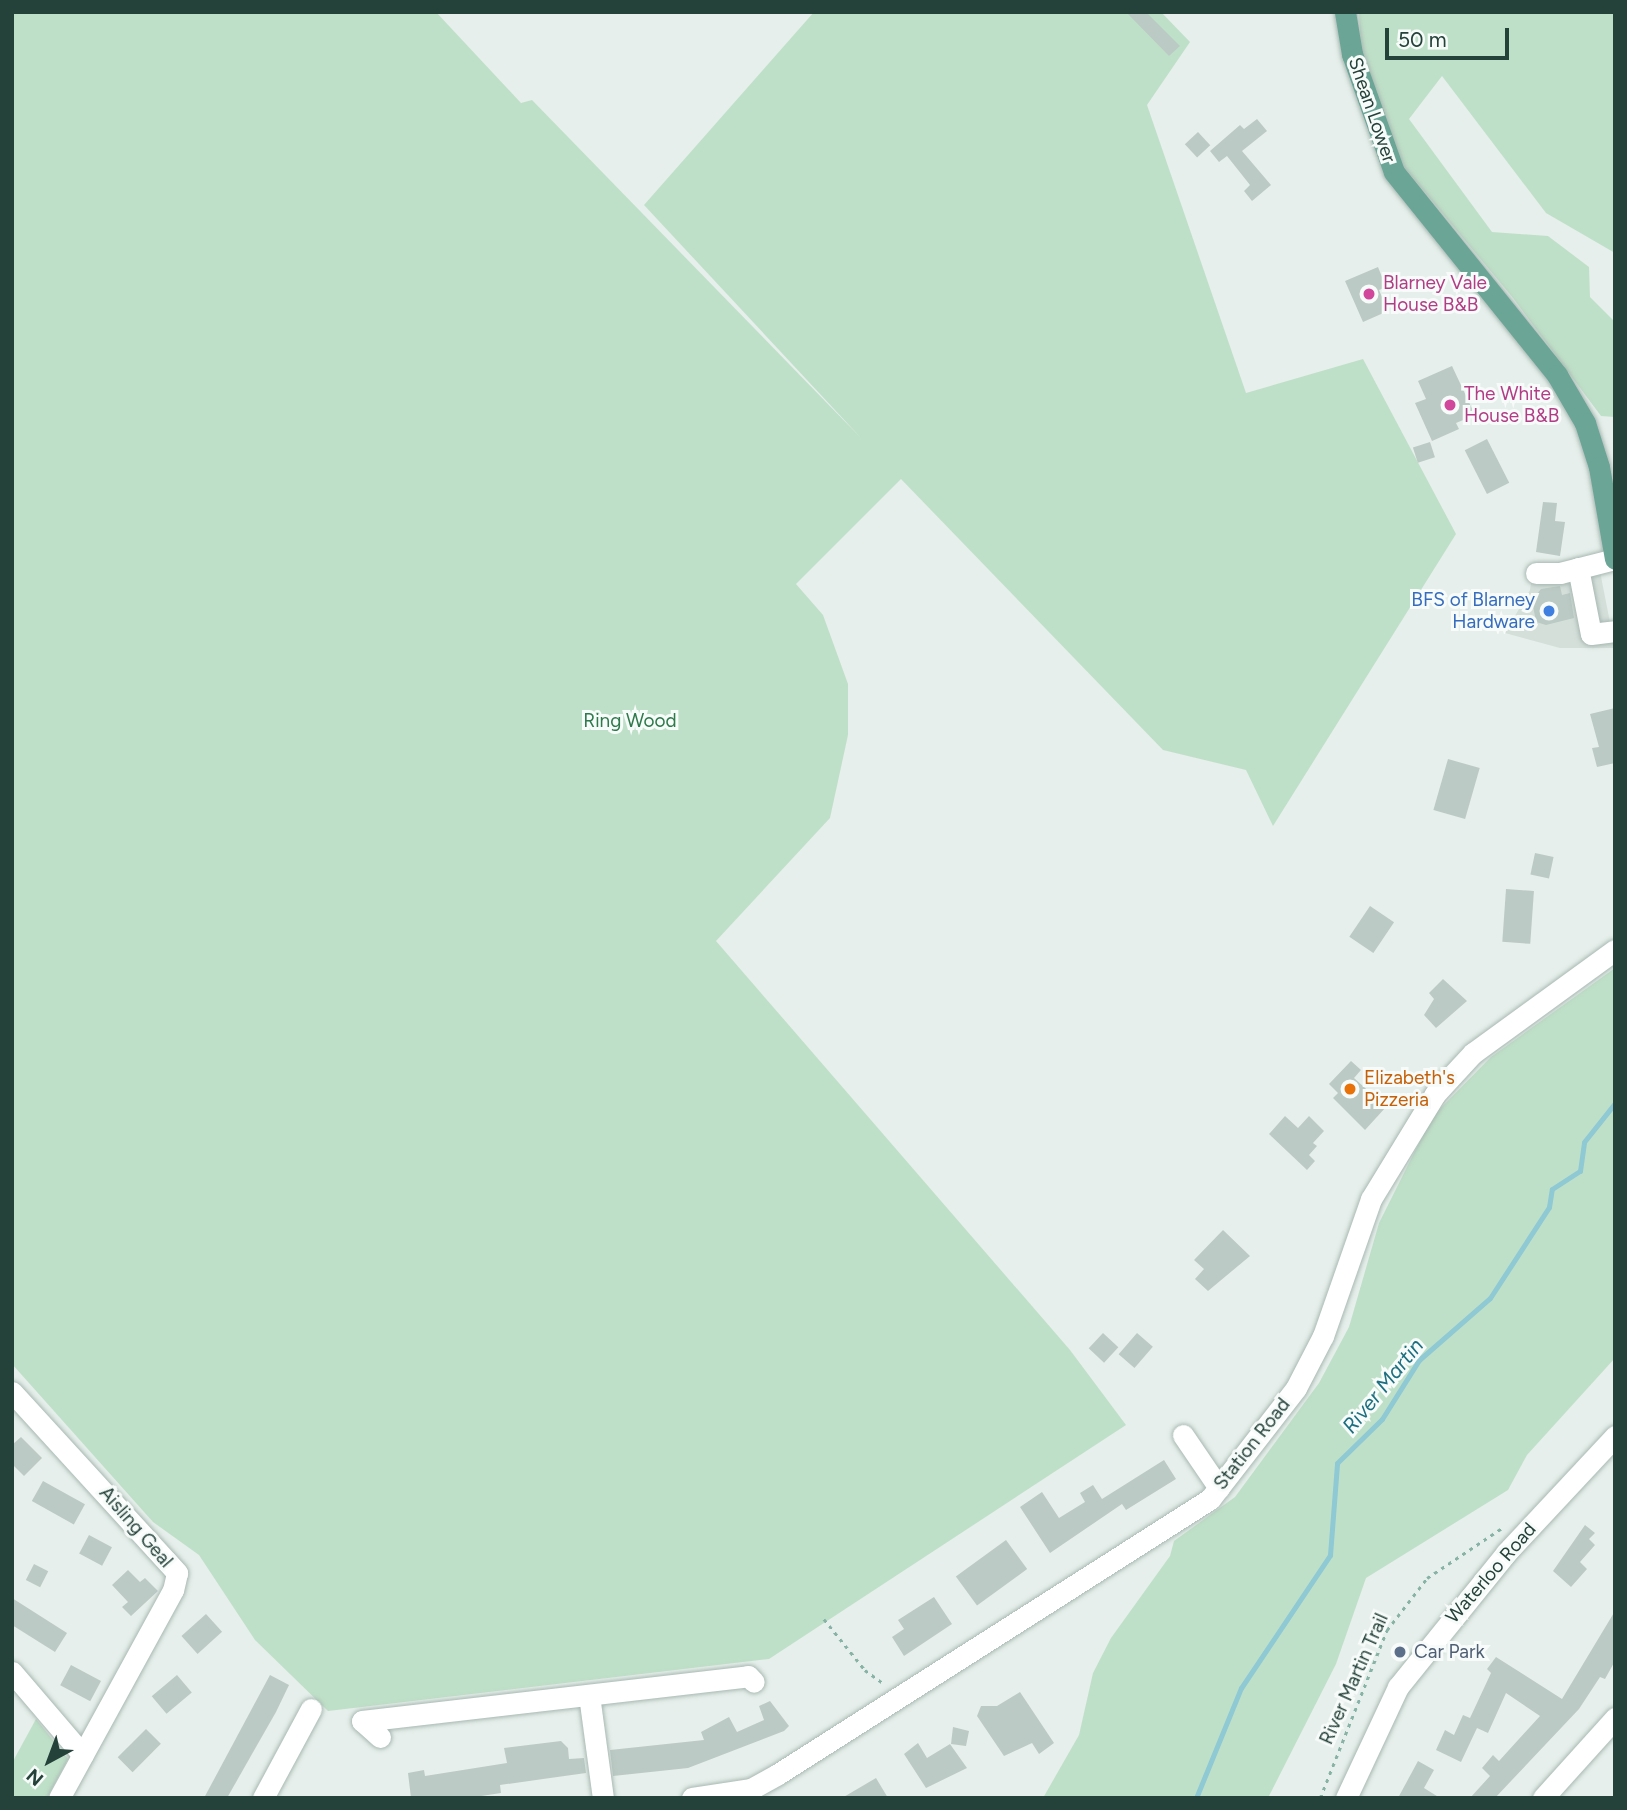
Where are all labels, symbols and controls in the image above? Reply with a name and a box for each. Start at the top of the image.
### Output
scale bar [1389,14,1513,58]
text: 50 m [1398,27,1447,52]
street label: Shean Lower [1343,54,1401,166]
place label: Blarney Vale House B&B [1383,272,1487,316]
marker: Blarney Vale House B&B [1361,286,1377,302]
place label: The White House B&B [1464,383,1559,427]
marker: The White House B&B [1442,397,1458,413]
place label: BFS of Blarney Hardware [1411,589,1535,633]
marker: BFS of Blarney Hardware [1541,603,1557,619]
park label: Ring Wood [583,710,677,732]
place label: Elizabeth's Pizzeria [1364,1067,1455,1111]
marker: Elizabeth's Pizzeria [1342,1081,1358,1097]
water label: River Martin [1337,1334,1429,1438]
street label: Station Road [1209,1394,1295,1494]
street label: Aisling Geal [95,1482,177,1572]
street label: Waterloo Road [1441,1518,1541,1628]
street label: River Martin Trail [1315,1610,1393,1748]
place label: Car Park [1414,1641,1485,1663]
marker: Car Park [1392,1644,1408,1660]
north arrow [14,1726,84,1796]
text: N [22,1764,48,1791]

